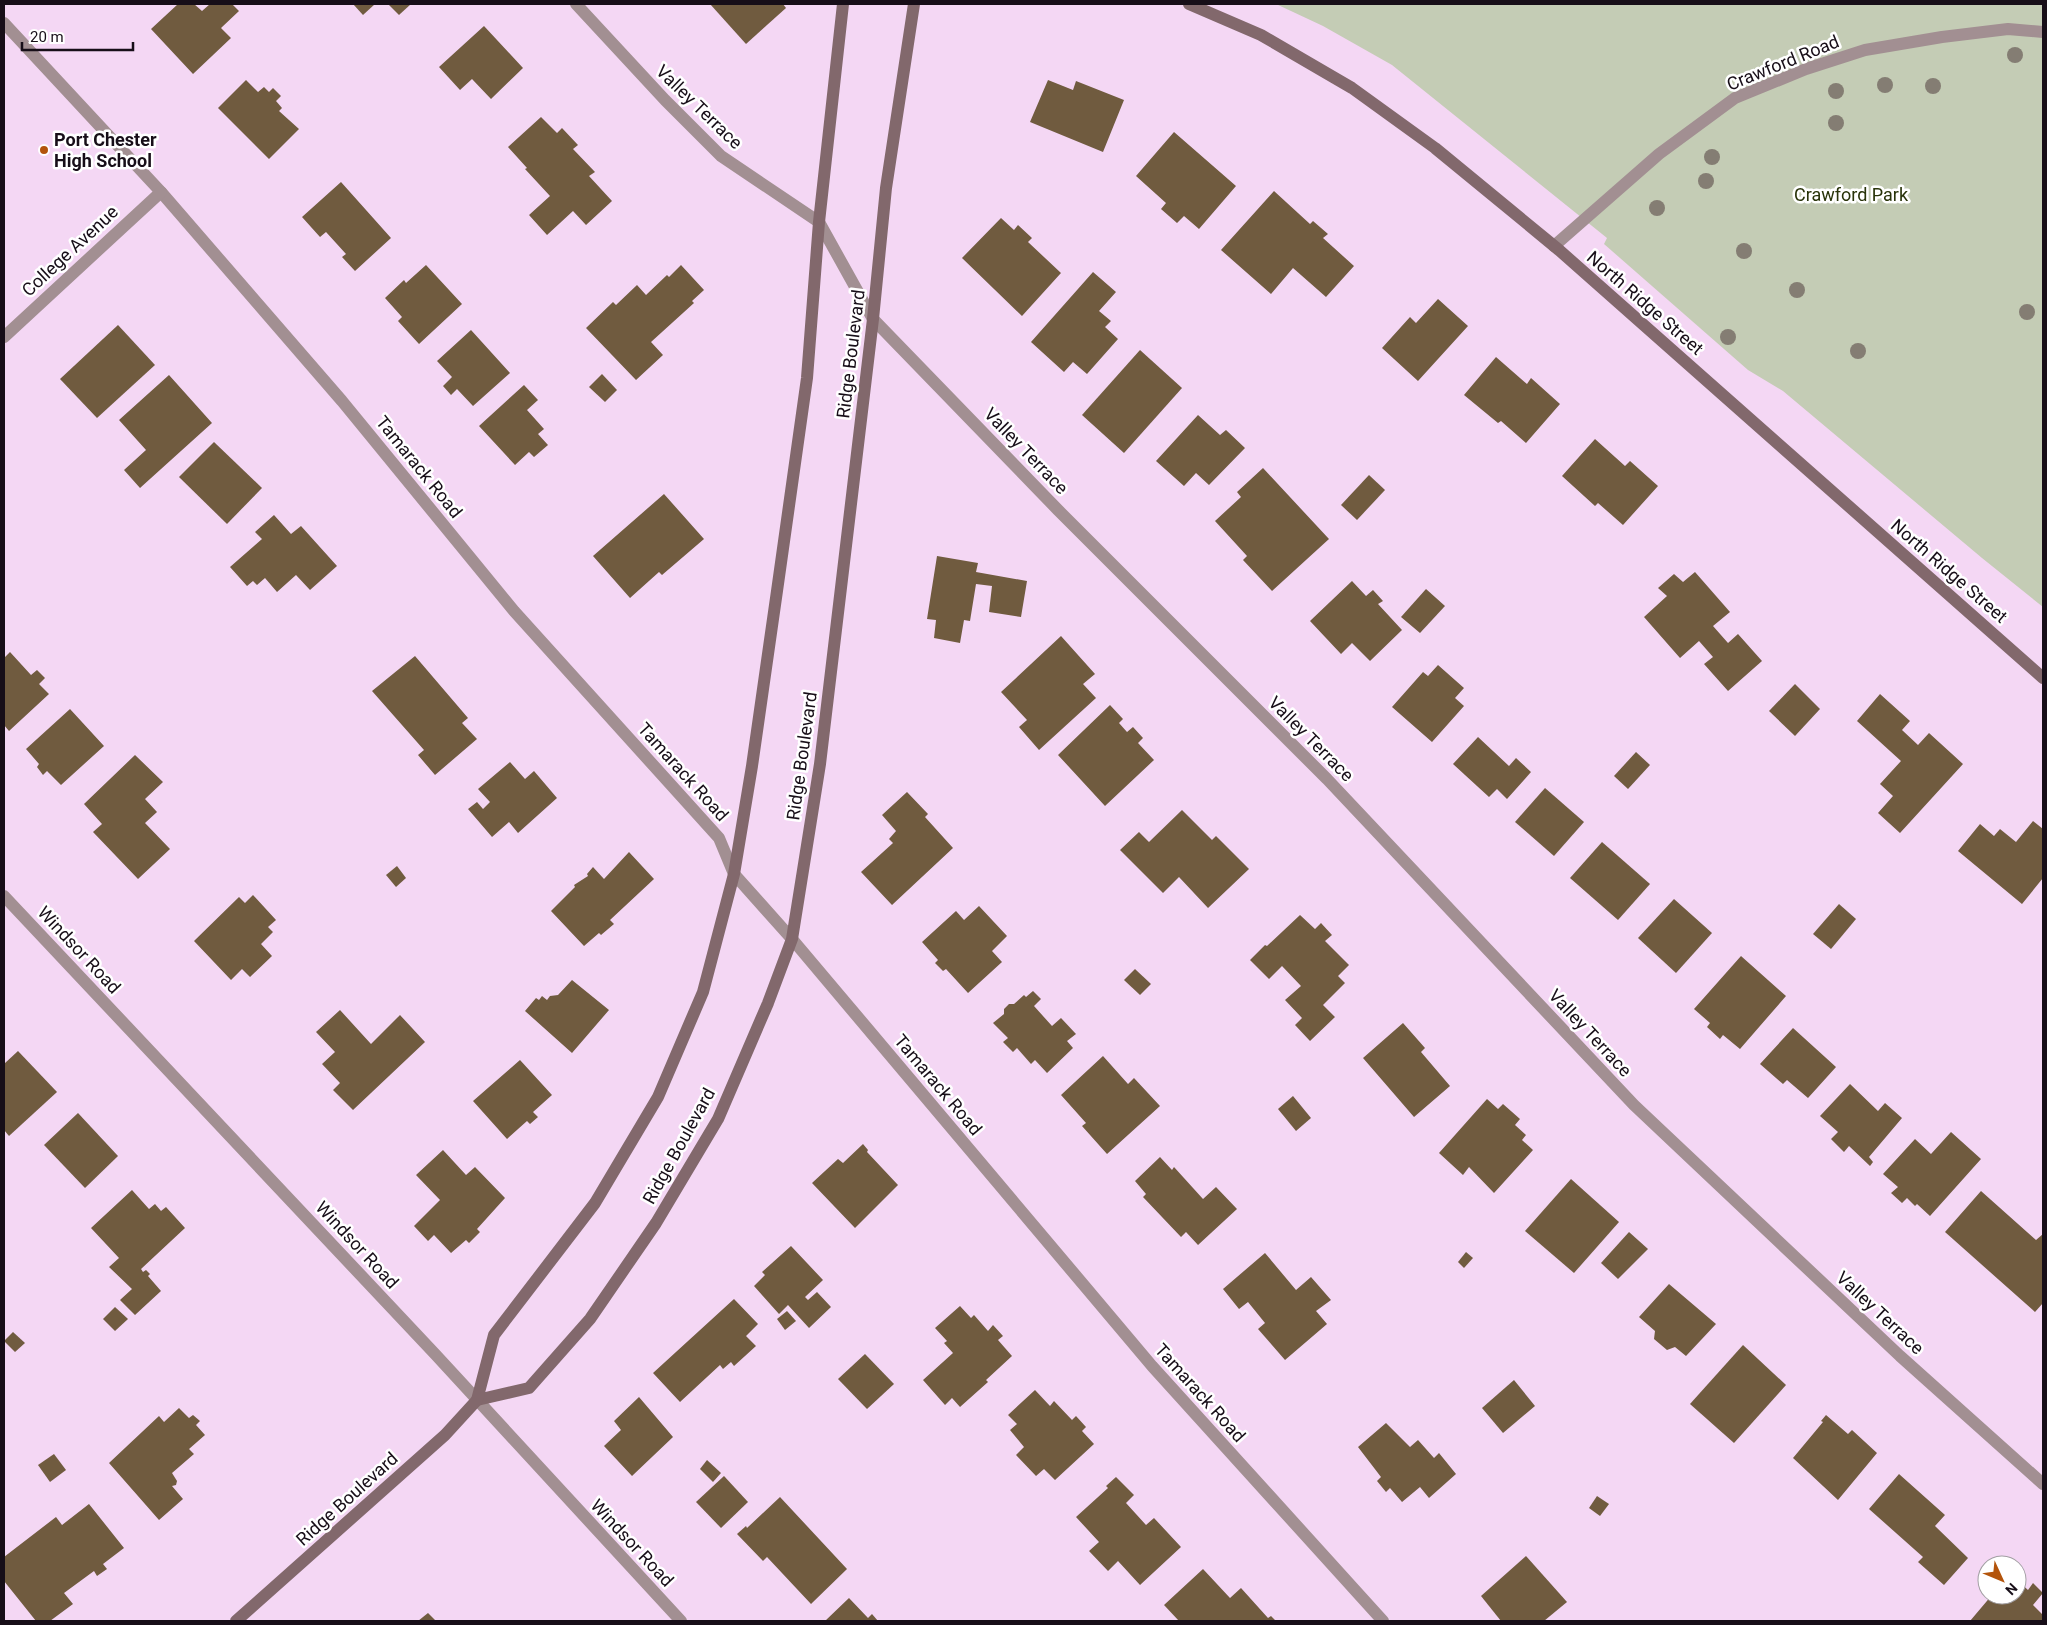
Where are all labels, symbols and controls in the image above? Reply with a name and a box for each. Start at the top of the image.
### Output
scale bar [22,20,134,52]
text: 20 m [30,28,64,46]
street label: Crawford Road [1724,30,1842,95]
street label: Valley Terrace [652,60,747,153]
place label: Port Chester High School [54,129,157,171]
marker: Port Chester High School [38,144,50,156]
park label: Crawford Park [1794,184,1909,205]
street label: College Avenue [17,201,122,300]
street label: North Ridge Street [1583,246,1708,359]
street label: Ridge Boulevard [832,288,869,419]
street label: Valley Terrace [980,403,1073,498]
street label: Tamarack Road [372,412,467,522]
street label: North Ridge Street [1887,514,2012,627]
street label: Ridge Boulevard [782,690,821,821]
street label: Valley Terrace [1264,692,1358,786]
street label: Tamarack Road [634,718,733,825]
street label: Windsor Road [34,902,125,998]
street label: Valley Terrace [1545,985,1636,1081]
street label: Tamarack Road [890,1030,987,1139]
street label: Ridge Boulevard [638,1084,719,1207]
street label: Windsor Road [312,1197,403,1293]
street label: Valley Terrace [1832,1267,1928,1358]
street label: Tamarack Road [1151,1339,1250,1446]
street label: Ridge Boulevard [292,1448,402,1550]
street label: Windsor Road [587,1495,678,1591]
north arrow [1977,1555,2027,1605]
text: N [2002,1580,2021,1598]

